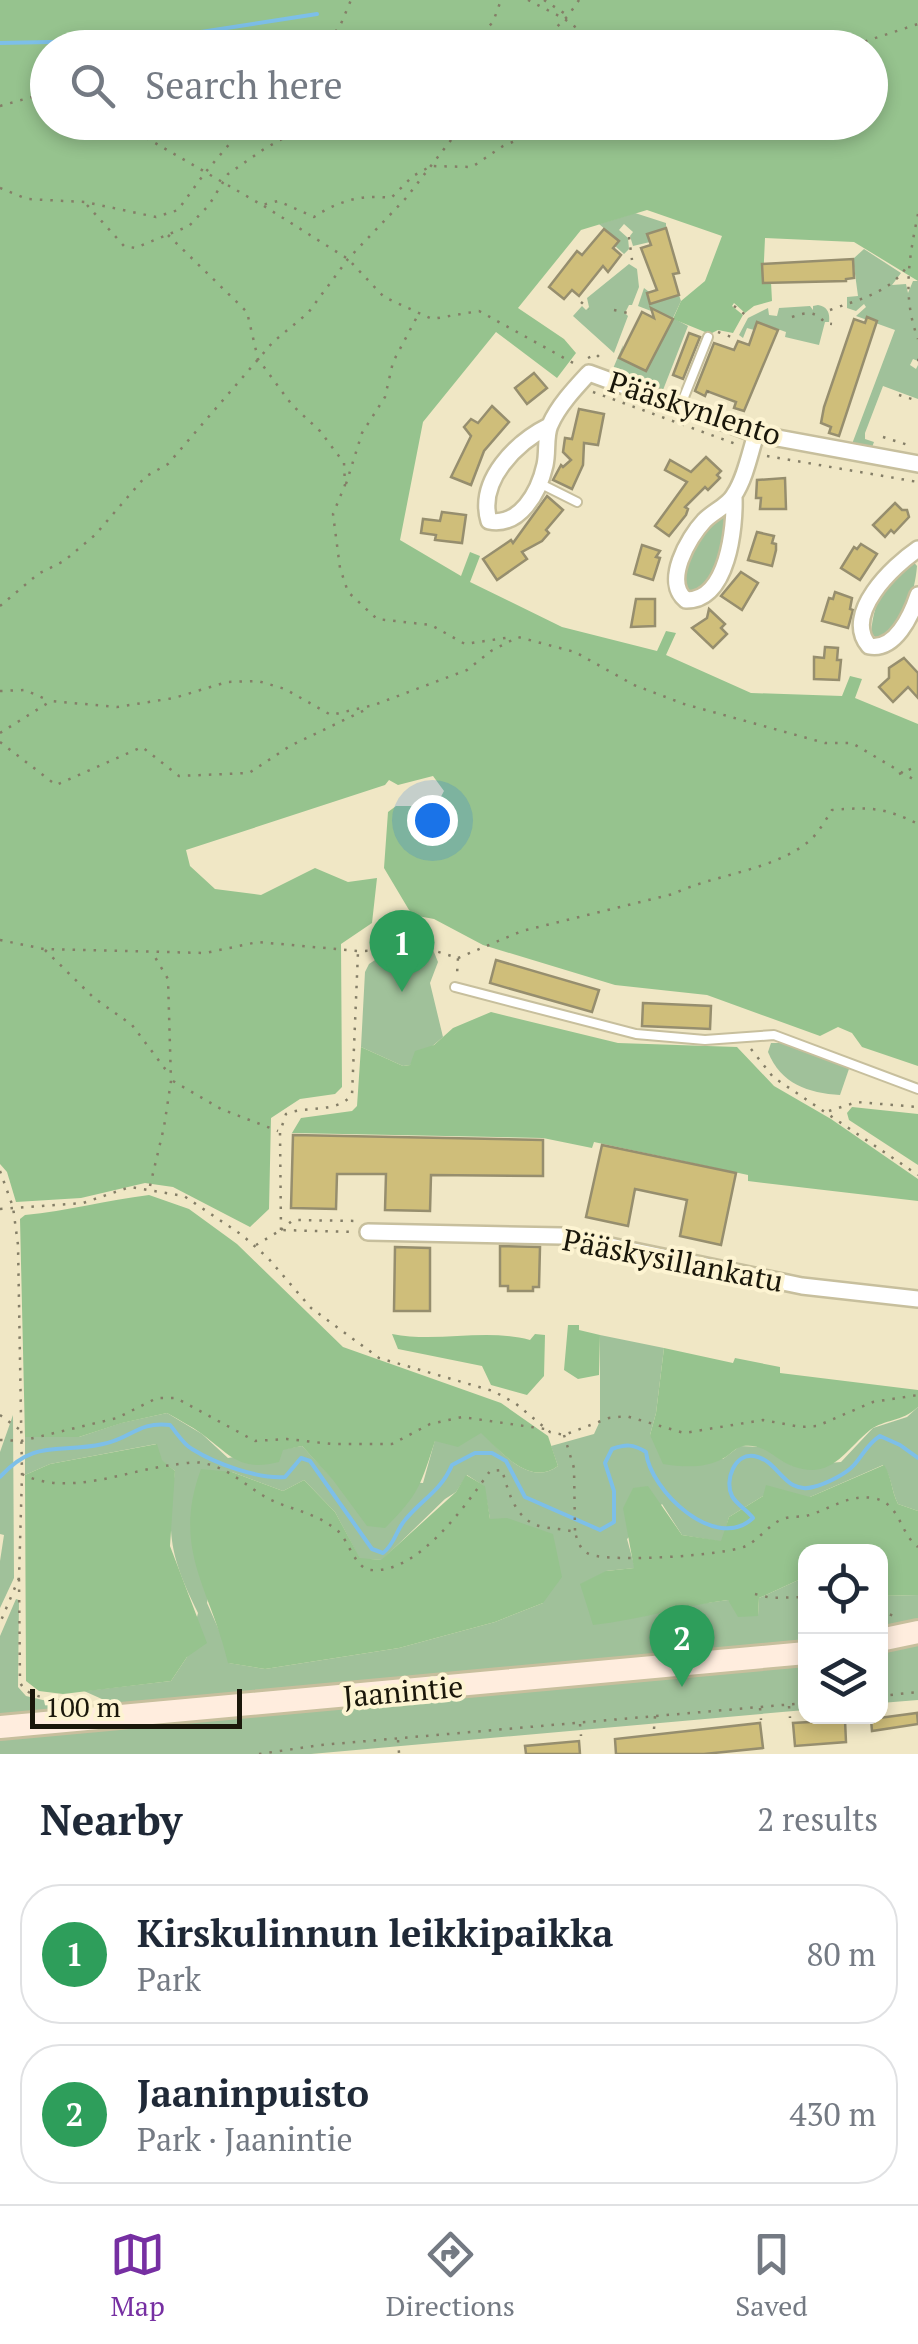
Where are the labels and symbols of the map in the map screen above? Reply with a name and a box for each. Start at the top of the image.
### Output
street label: Pääskynlento [604,361,786,455]
your location [407,795,458,846]
pin: 1 [370,910,434,992]
street label: Pääskysillankatu [559,1219,787,1301]
pin: 2 [650,1604,714,1687]
street label: Jaanintie [341,1666,465,1716]
scale bar [30,1684,242,1728]

